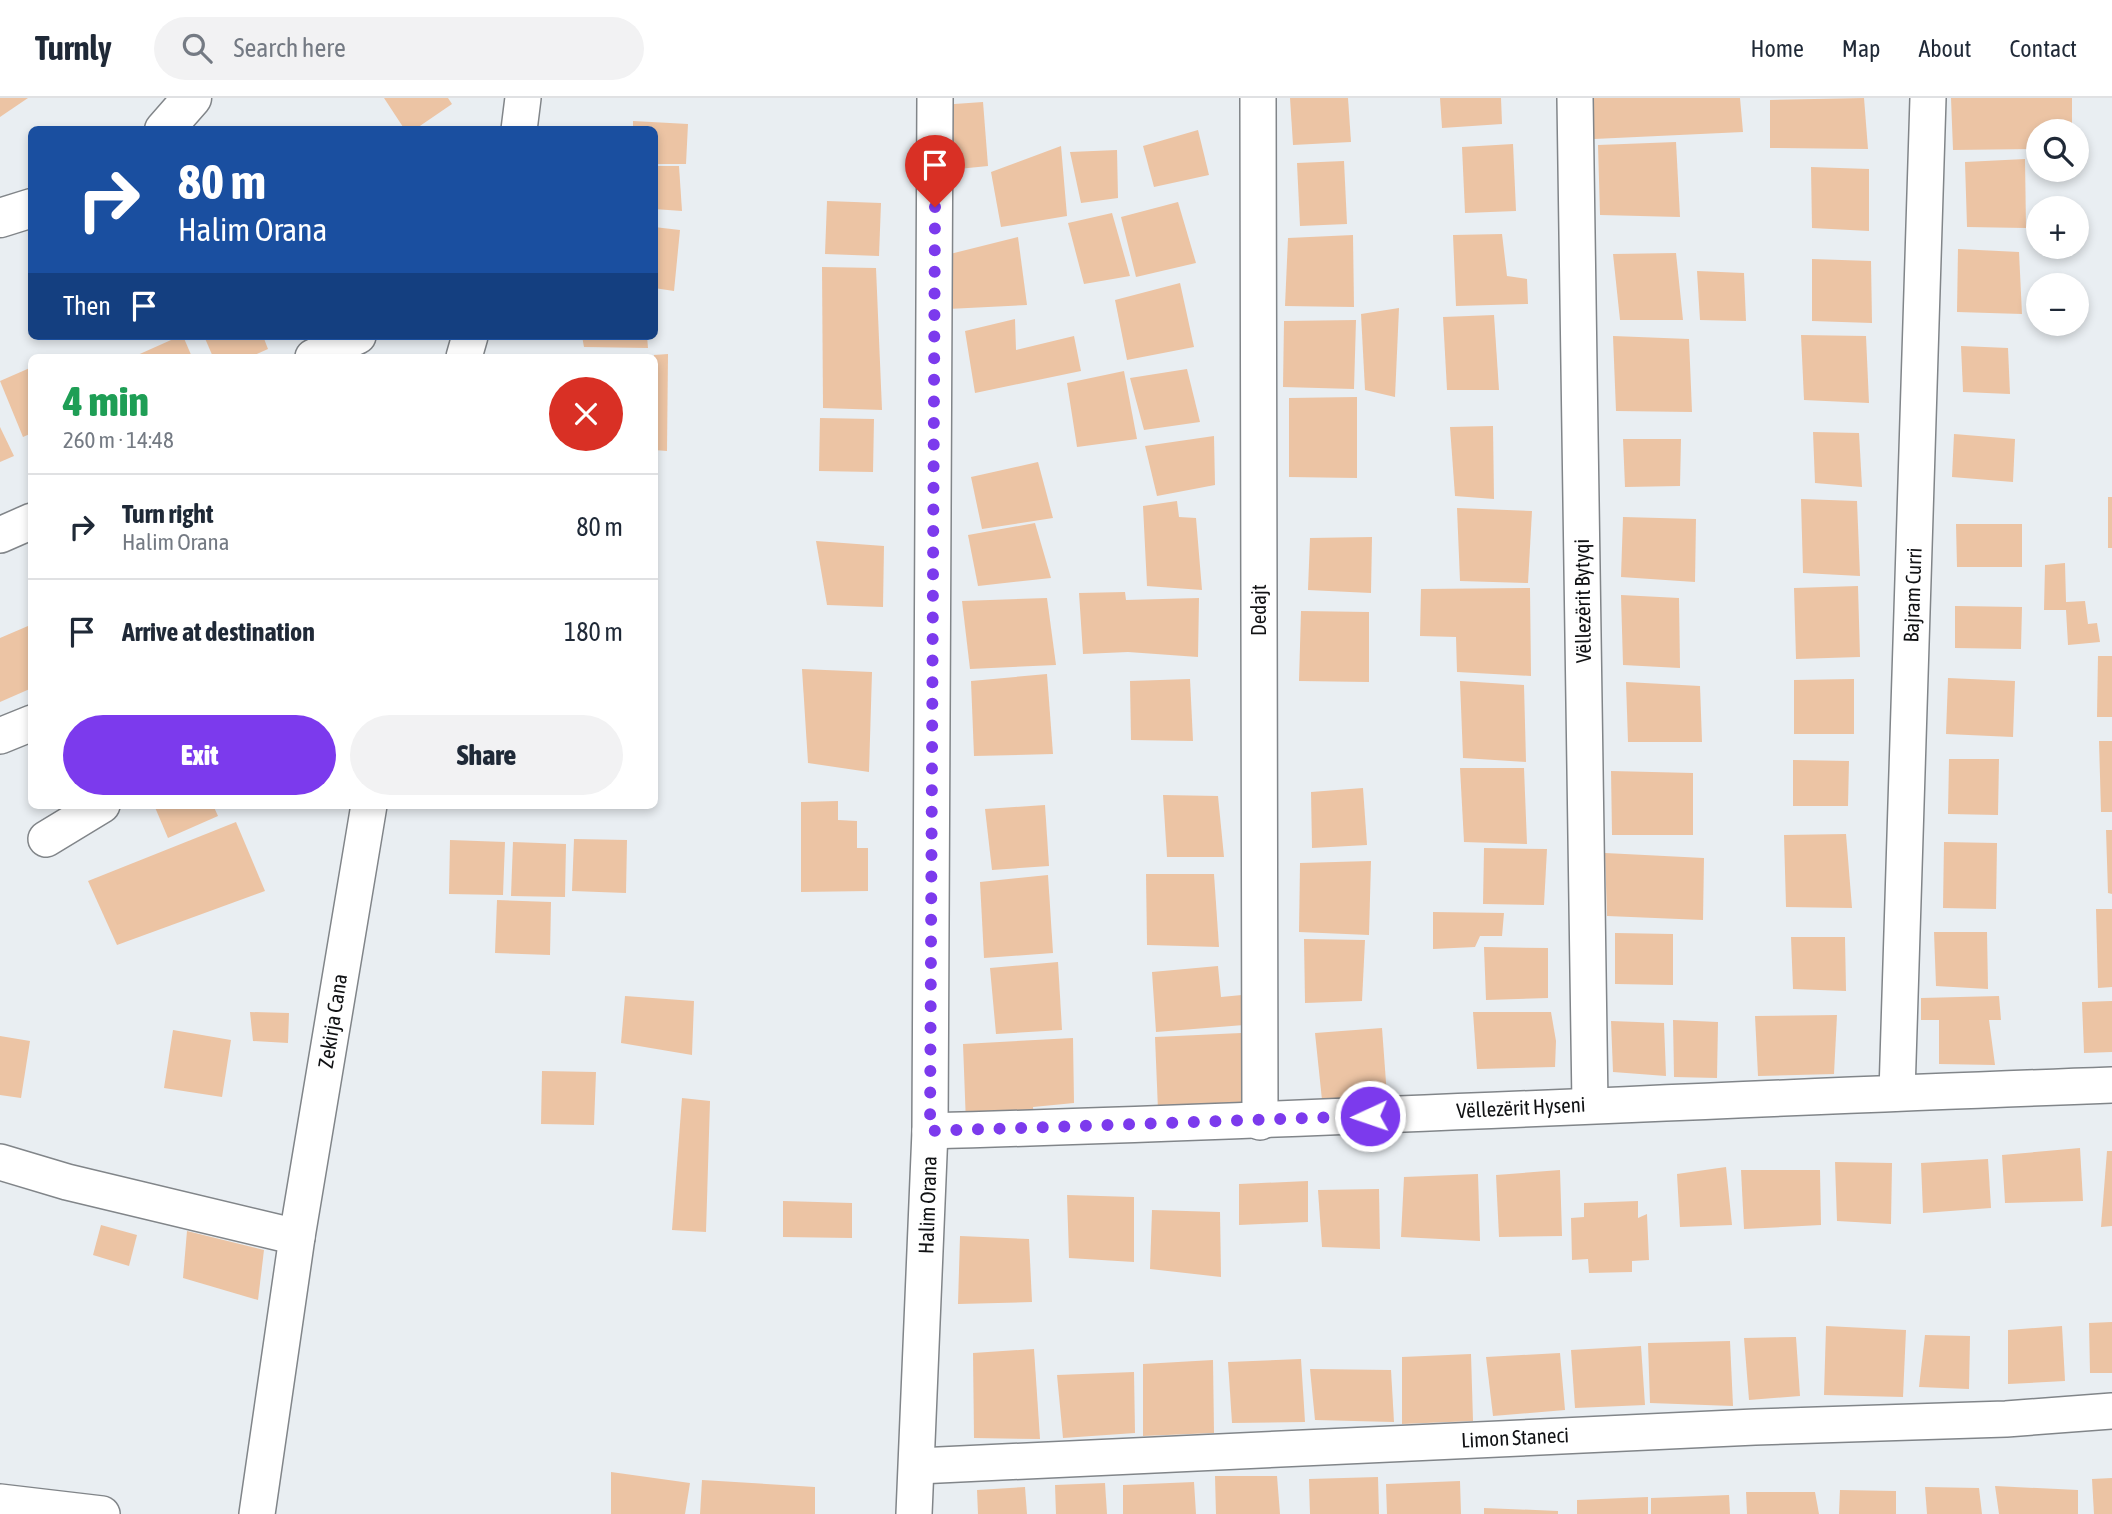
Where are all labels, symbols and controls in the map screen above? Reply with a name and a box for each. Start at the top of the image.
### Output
search box [154,17,644,80]
text: Turnly [35,29,112,67]
icon: search [178,29,216,67]
text: Search here [234,33,346,63]
text: Home [1750,35,1804,62]
text: Map [1842,35,1880,62]
text: About [1918,35,1971,62]
text: Contact [2009,35,2077,62]
map controls [2026,119,2089,336]
button: search [2026,119,2089,182]
pin [905,135,965,207]
icon: arrive [916,146,954,184]
text: 80 m [178,153,266,209]
icon: right [63,154,154,245]
button: + [2026,196,2089,259]
text: Halim Orana [178,211,328,248]
button: − [2026,273,2089,336]
icon: arrive [125,287,163,325]
text: Then [63,291,111,321]
text: 4 min [63,377,149,425]
button: close [549,377,623,451]
text: 260 m · 14:48 [63,427,174,453]
text: Turn right [122,499,213,529]
icon: right [63,508,101,546]
text: 80 m [576,512,623,542]
text: Halim Orana [122,529,229,555]
street label: Vëllezërit Bytyqi [1569,539,1595,663]
street label: Bajram Curri [1898,547,1926,643]
street label: Dedajt [1246,584,1270,636]
icon: arrive [63,613,101,651]
text: Arrive at destination [122,617,315,647]
text: 180 m [564,617,623,647]
button: Exit [63,715,336,795]
button: Share [350,715,623,795]
street label: Zekirja Cana [313,972,351,1070]
position arrow [1333,1079,1407,1153]
street label: Vëllezërit Hyseni [1456,1092,1586,1122]
street label: Halim Orana [913,1156,941,1254]
street label: Limon Staneci [1460,1422,1569,1452]

